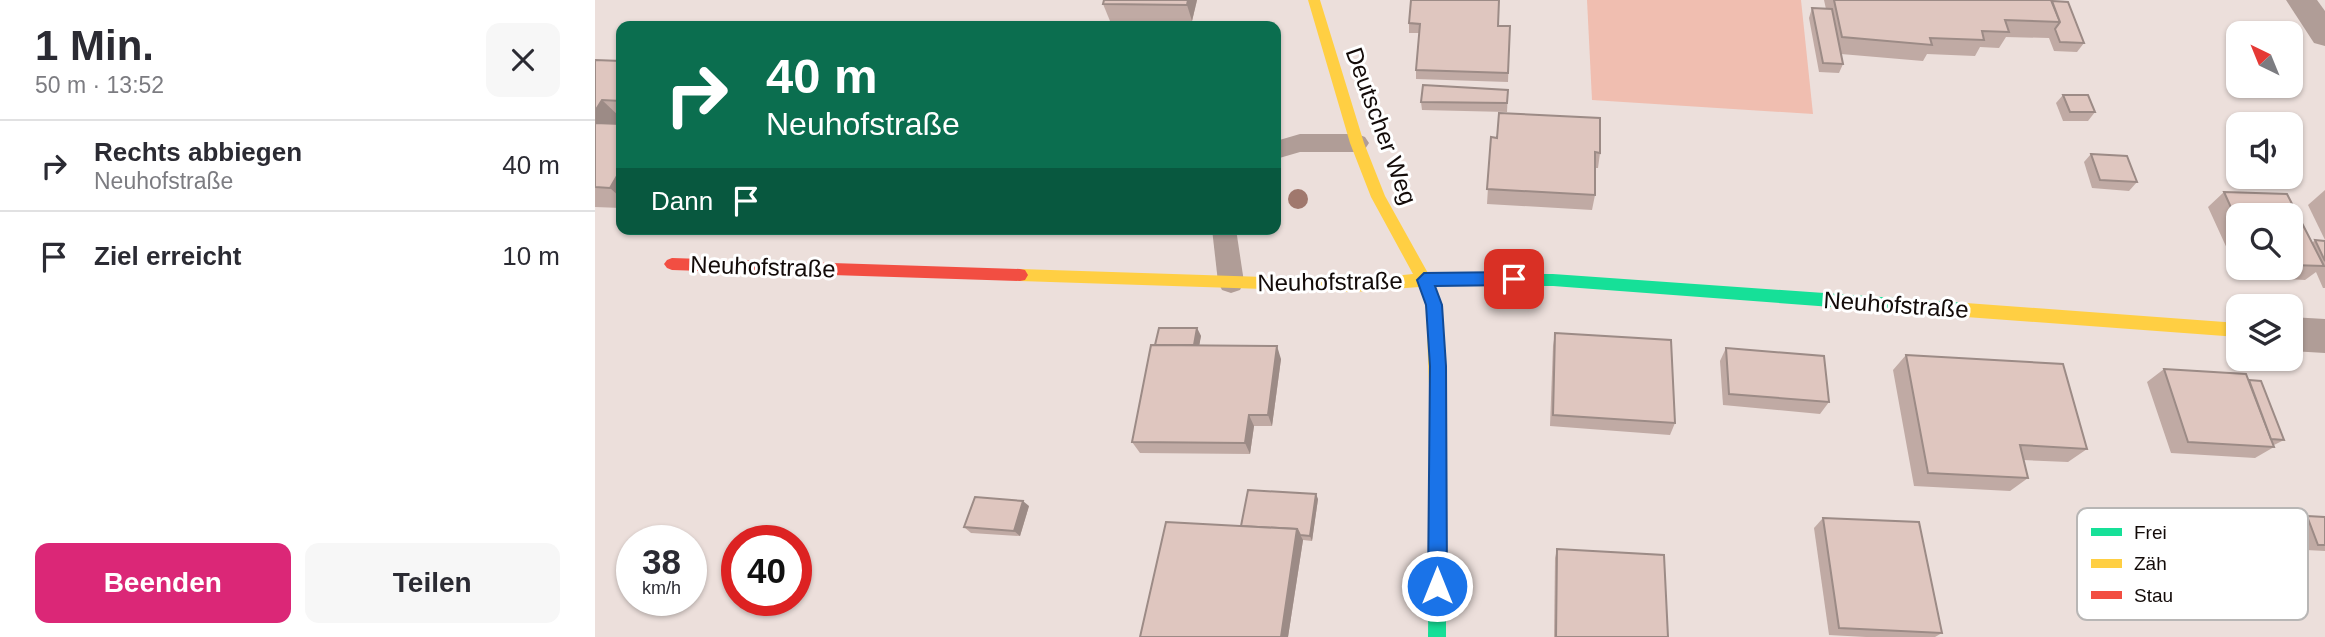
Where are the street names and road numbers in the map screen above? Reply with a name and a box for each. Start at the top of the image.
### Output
street label: Deutscher Weg [1341,44,1422,208]
street label: Neuhofstraße [690,250,836,283]
street label: Neuhofstraße [1257,267,1403,296]
street label: Neuhofstraße [1823,286,1970,323]

